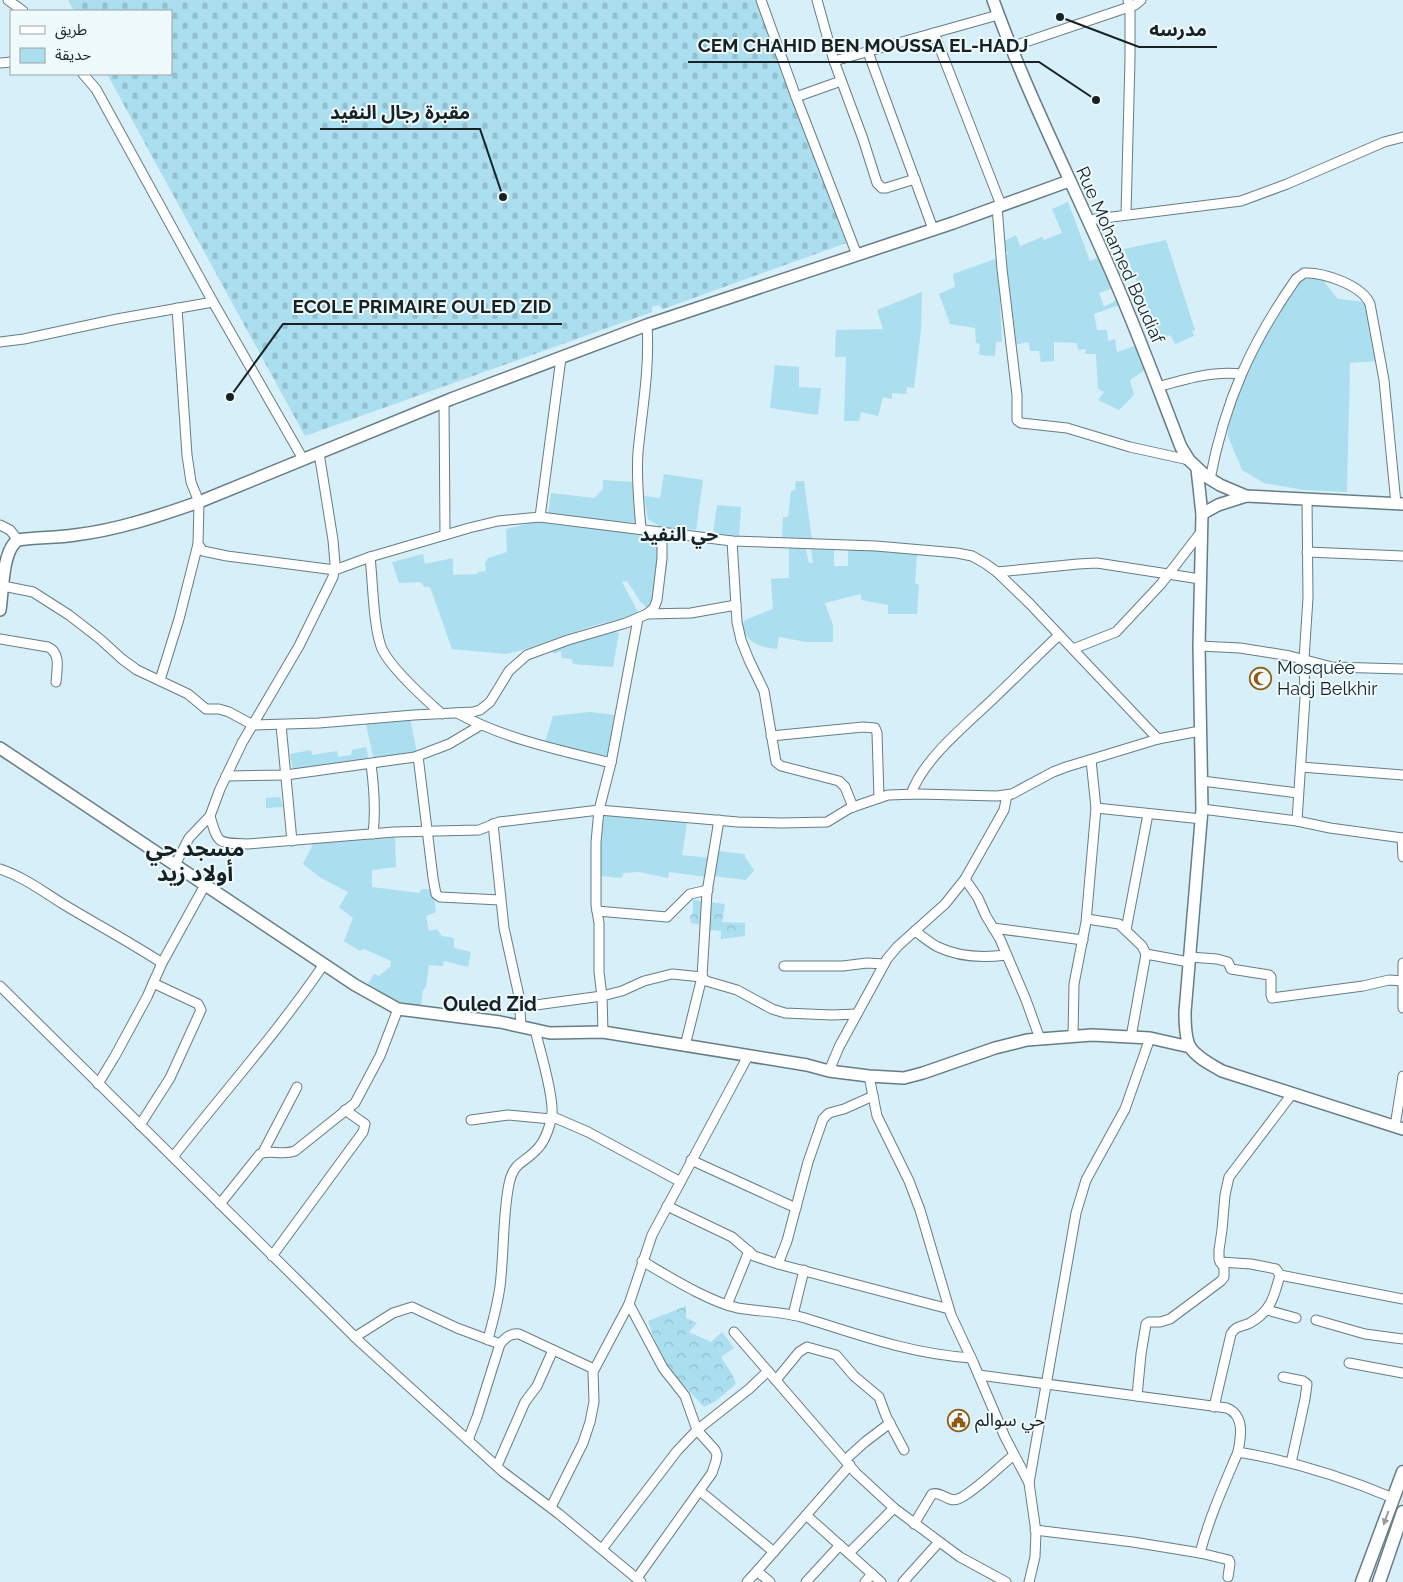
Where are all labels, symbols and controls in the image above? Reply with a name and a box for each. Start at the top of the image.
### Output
legend [10,10,172,75]
callout: مدرسه [1139,13,1217,47]
text: مدرسه [1149,18,1207,41]
text: طريق [55,21,87,40]
callout: CEM CHAHID BEN MOUSSA EL-HADJ [688,28,1039,62]
text: CEM CHAHID BEN MOUSSA EL-HADJ [698,34,1028,56]
text: حديقة [55,46,91,64]
callout: مقبرة رجال النفيد [320,95,480,129]
text: مقبرة رجال النفيد [330,101,470,124]
street label: Rue Mohamed Boudiaf [1072,163,1169,347]
callout: ECOLE PRIMAIRE OULED ZID [283,290,562,324]
text: ECOLE PRIMAIRE OULED ZID [293,295,551,317]
district label: حي النفيد [640,523,718,549]
place label: Mosquée Hadj Belkhir [1277,657,1378,699]
mosque icon: Mosquée Hadj Belkhir [1249,666,1273,690]
district label: مسجد حي أولاد زيد [146,835,244,887]
district label: Ouled Zid [443,992,537,1016]
public building icon: حي سوالم [947,1408,971,1432]
place label: حي سوالم [975,1409,1045,1433]
one-way arrow [1382,1511,1390,1526]

